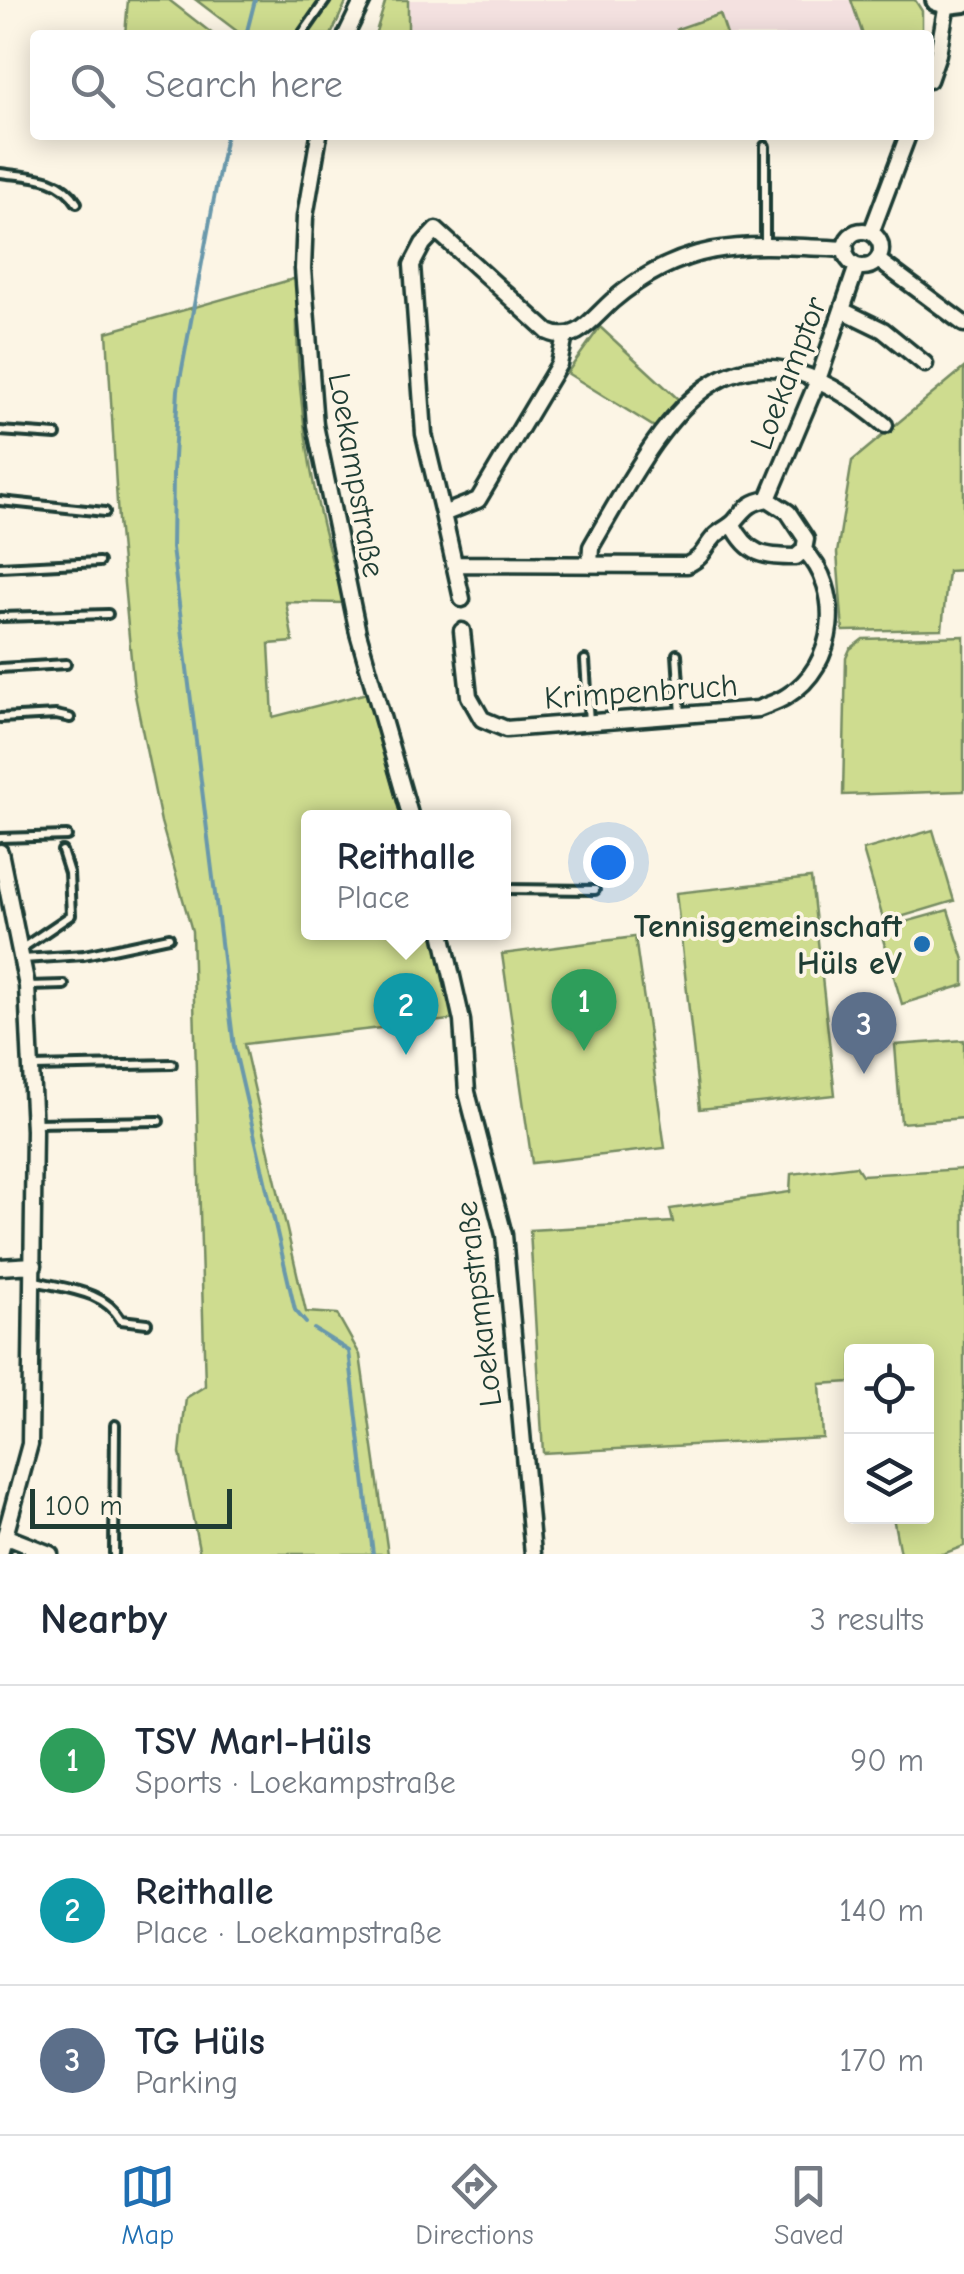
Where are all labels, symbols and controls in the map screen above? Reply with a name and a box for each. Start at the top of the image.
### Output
search box [30,30,934,140]
icon: search [65,58,120,113]
text: Search here [145,63,343,107]
street label: Loekamptor [742,291,835,455]
street label: Loekampstraße [320,370,393,580]
street label: Krimpenbruch [543,666,739,717]
popup [301,810,511,940]
text: Reithalle [337,835,475,879]
your location [583,837,634,888]
text: Place [337,879,410,916]
place label: Tennisgemeinschaft Hüls eV [634,908,903,982]
marker: Tennisgemeinschaft Hüls eV [911,933,933,955]
pin: 1 [552,968,616,1051]
pin: 2 [374,972,438,1055]
pin: 3 [832,992,896,1074]
street label: Loekampstraße [448,1199,509,1409]
map controls [844,1344,934,1524]
button: locate [844,1344,934,1434]
button: layers [844,1434,934,1524]
scale bar [30,1484,232,1528]
text: 100 m [45,1490,123,1522]
text: Nearby [40,1595,167,1644]
text: 3 results [810,1601,924,1638]
text: TSV Marl-Hüls [135,1720,371,1764]
text: 1 [66,1742,79,1779]
text: 90 m [850,1742,924,1779]
text: Sports · Loekampstraße [135,1764,456,1801]
text: Reithalle [135,1870,273,1914]
text: 2 [65,1892,80,1929]
text: 140 m [839,1892,924,1929]
text: Place · Loekampstraße [135,1914,442,1951]
text: TG Hüls [135,2020,265,2064]
text: 3 [65,2042,80,2079]
text: 170 m [840,2042,924,2079]
text: Parking [135,2064,238,2101]
tab: Map [120,2159,175,2251]
tab: Directions [415,2159,534,2251]
tab: Saved [774,2159,844,2251]

